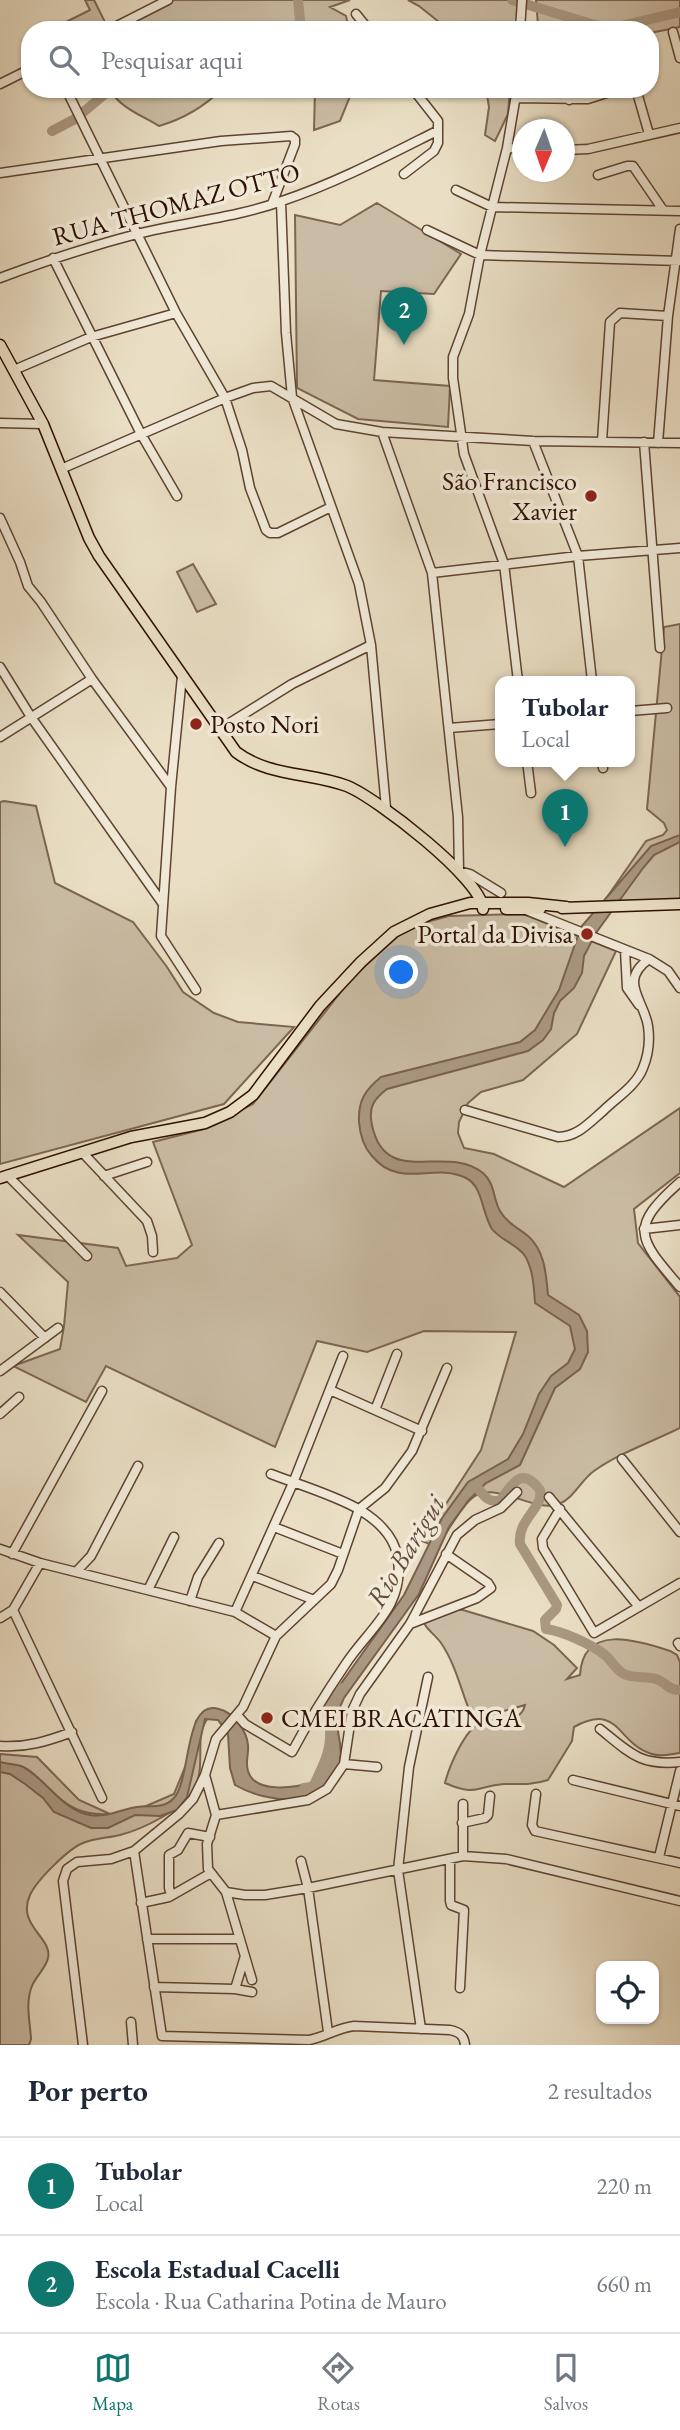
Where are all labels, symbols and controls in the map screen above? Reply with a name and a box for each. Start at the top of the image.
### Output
search box [21,21,659,98]
icon: search [45,41,83,79]
text: Pesquisar aqui [101,43,243,77]
north arrow [512,119,575,182]
street label: RUA THOMAZ OTTO [48,155,304,253]
pin: 2 [381,287,427,345]
place label: São Francisco Xavier [442,464,577,528]
marker: São Francisco Xavier [583,488,599,504]
popup [495,676,635,767]
text: Tubolar [522,690,608,724]
place label: Posto Nori [210,707,319,741]
marker: Posto Nori [188,716,204,732]
text: Local [522,724,570,754]
pin: 1 [542,789,588,847]
place label: Portal da Divisa [417,917,574,951]
marker: Portal da Divisa [579,926,595,942]
your location [384,955,418,989]
water label: Rio Barigui [357,1487,454,1614]
place label: CMEI BRACATINGA [281,1701,522,1735]
marker: CMEI BRACATINGA [259,1710,275,1726]
map controls [596,1961,659,2024]
button: locate [596,1961,659,2024]
text: Por perto [28,2071,148,2110]
text: 2 resultados [548,2076,652,2106]
text: Tubolar [95,2154,182,2188]
text: 1 [45,2171,57,2201]
text: 220 m [596,2171,652,2201]
text: Local [95,2188,144,2218]
text: Escola Estadual Cacelli [95,2252,340,2286]
text: 2 [45,2269,57,2299]
text: 660 m [596,2269,652,2299]
text: Escola · Rua Catharina Potina de Mauro [95,2286,447,2316]
tab: Mapa [92,2349,133,2416]
tab: Rotas [317,2349,360,2416]
tab: Salvos [544,2349,588,2416]

